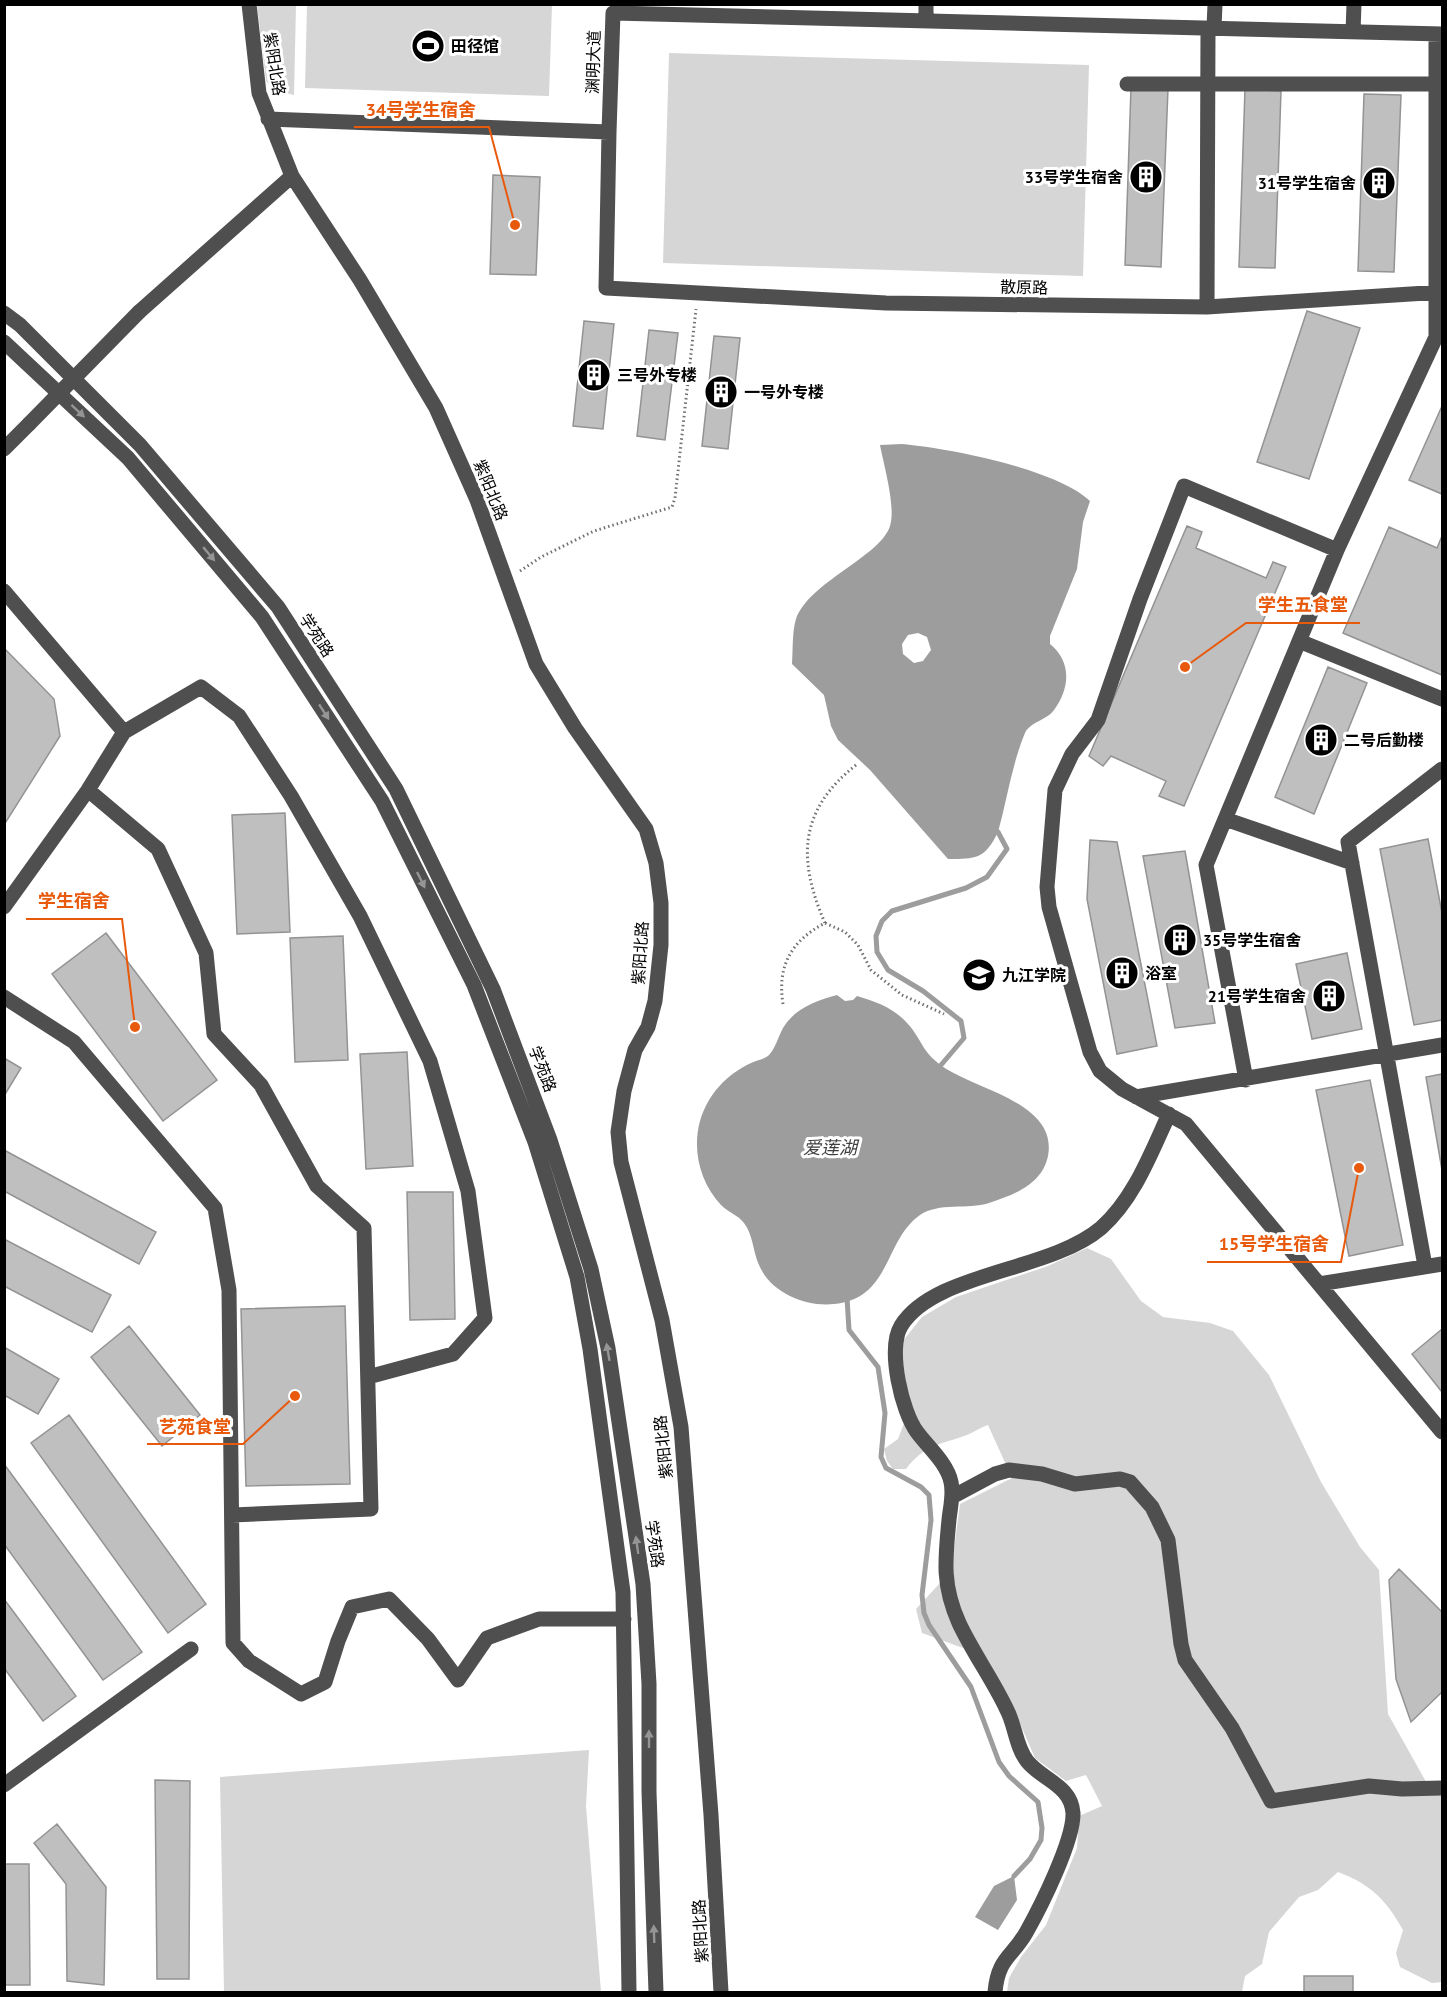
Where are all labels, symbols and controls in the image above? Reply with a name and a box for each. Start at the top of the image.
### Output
sports icon: 田径馆 [410,28,446,64]
street label: 渊明大道 [582,30,604,94]
street label: 紫阳北路 [260,31,290,97]
place label: 田径馆 [451,36,499,56]
callout: 34号学生宿舍 [354,91,489,127]
text: 34号学生宿舍 [366,98,476,121]
building icon: 33号学生宿舍 [1128,159,1164,195]
building icon: 31号学生宿舍 [1361,165,1397,201]
place label: 33号学生宿舍 [1025,167,1123,187]
place label: 31号学生宿舍 [1258,173,1356,193]
street label: 散原路 [1000,277,1048,297]
building icon: 三号外专楼 [576,357,612,393]
place label: 三号外专楼 [617,365,697,385]
building icon: 一号外专楼 [703,374,739,410]
place label: 一号外专楼 [744,382,824,402]
one-way arrow [70,404,85,417]
street label: 紫阳北路 [470,457,512,523]
one-way arrow [203,546,216,562]
callout: 学生五食堂 [1246,587,1360,623]
text: 学生五食堂 [1258,593,1348,616]
street label: 学苑路 [296,609,338,661]
one-way arrow [318,704,329,720]
building icon: 二号后勤楼 [1303,722,1339,758]
place label: 二号后勤楼 [1344,730,1424,750]
one-way arrow [417,872,426,889]
callout: 学生宿舍 [26,883,122,919]
text: 学生宿舍 [38,889,110,912]
street label: 紫阳北路 [628,920,652,986]
building icon: 35号学生宿舍 [1162,922,1198,958]
place label: 35号学生宿舍 [1203,930,1301,950]
building icon: 浴室 [1104,955,1140,991]
school or university icon: 九江学院 [961,957,997,993]
place label: 浴室 [1145,963,1177,983]
place label: 九江学院 [1002,965,1066,985]
building icon: 21号学生宿舍 [1311,978,1347,1014]
place label: 21号学生宿舍 [1208,986,1306,1006]
street label: 学苑路 [525,1043,561,1095]
water label: 爱莲湖 [803,1136,860,1159]
callout: 15号学生宿舍 [1207,1226,1341,1262]
text: 15号学生宿舍 [1219,1232,1329,1255]
one-way arrow [604,1342,613,1361]
callout: 艺苑食堂 [147,1408,243,1444]
street label: 紫阳北路 [650,1414,676,1480]
text: 艺苑食堂 [159,1415,231,1438]
street label: 学苑路 [642,1519,668,1569]
one-way arrow [633,1535,642,1554]
one-way arrow [644,1730,654,1749]
street label: 紫阳北路 [688,1899,712,1963]
one-way arrow [649,1925,658,1944]

